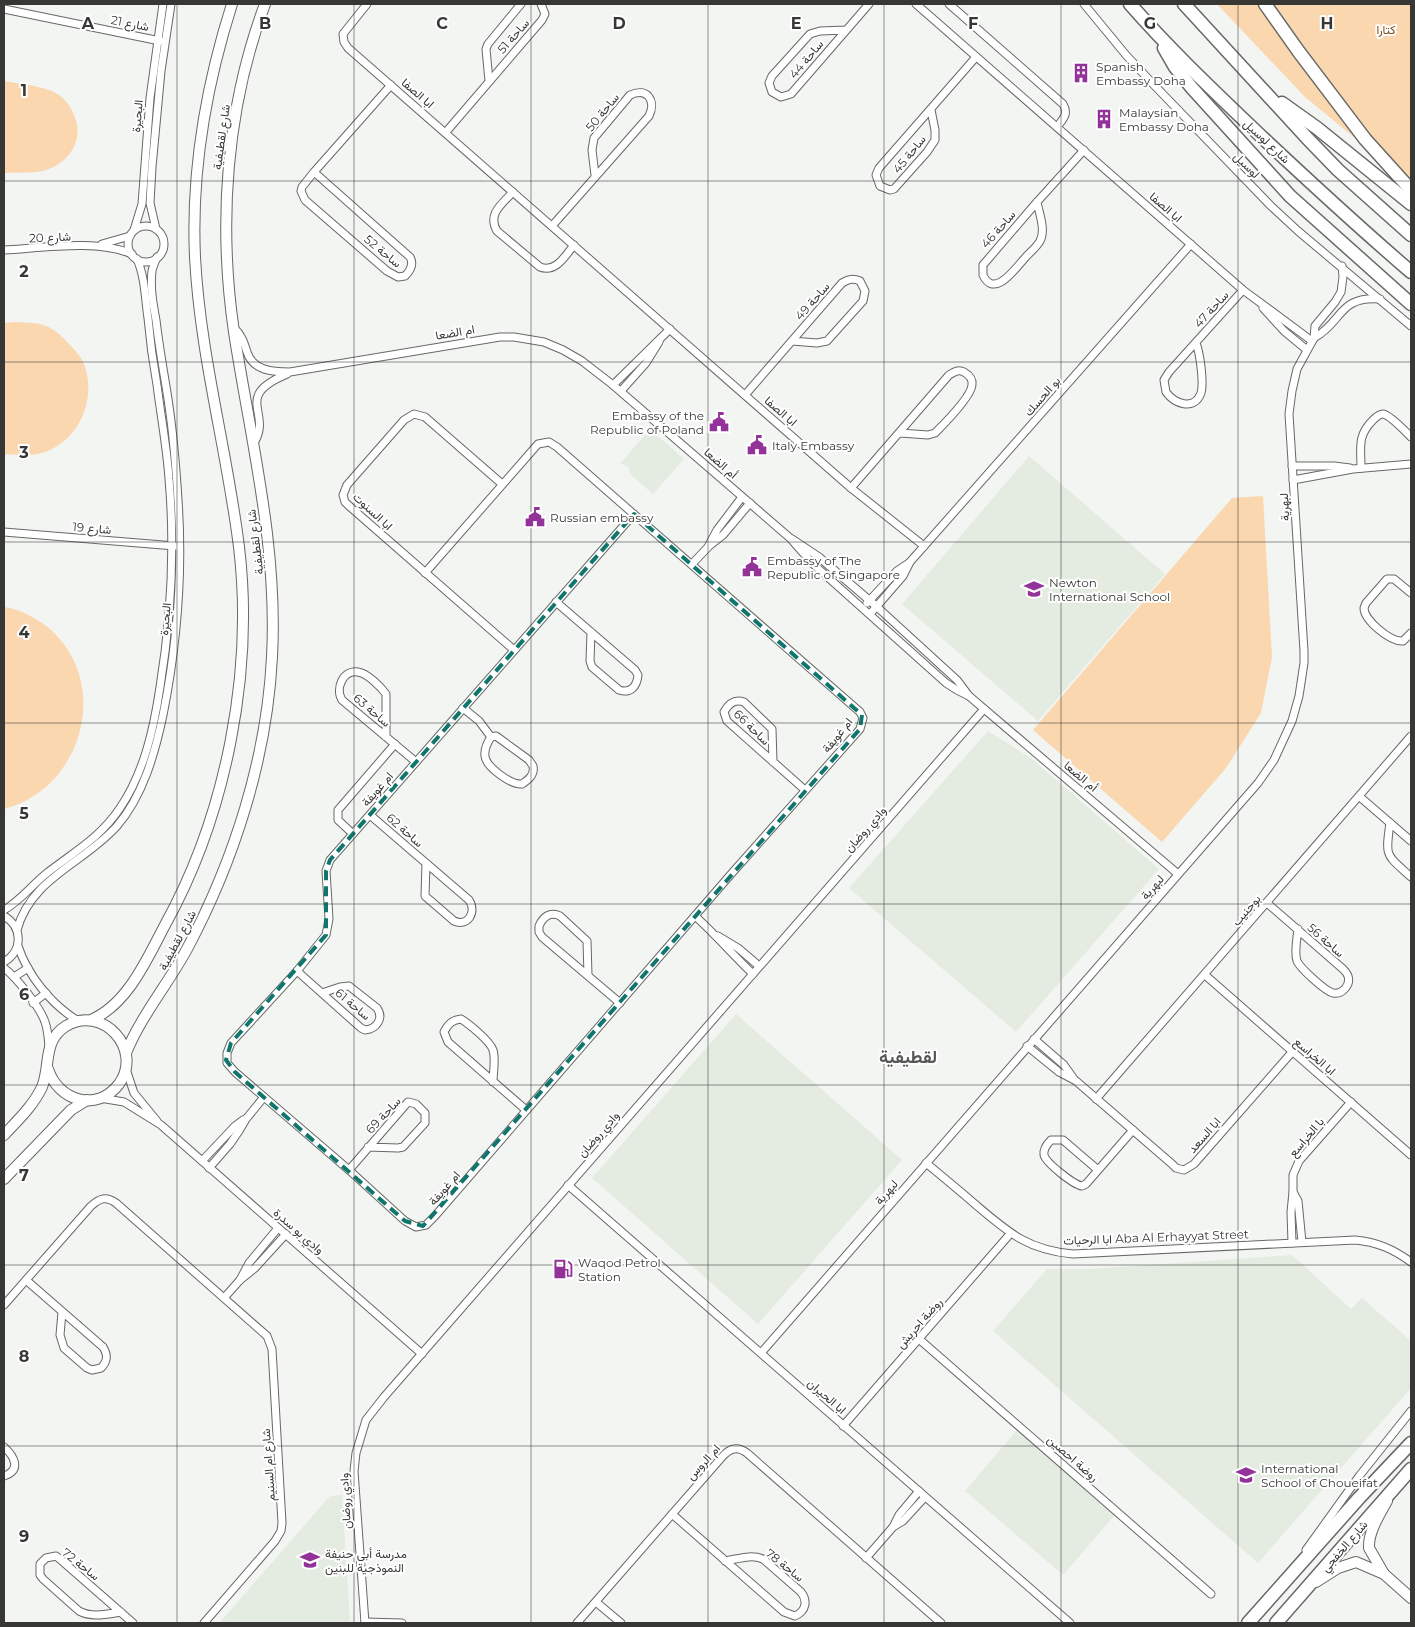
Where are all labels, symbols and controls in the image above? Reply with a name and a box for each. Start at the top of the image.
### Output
street label: شارع 21 [109,12,150,36]
text: A [81,14,95,33]
text: B [259,14,271,33]
text: C [436,14,448,33]
text: D [612,14,626,33]
text: E [791,14,801,33]
text: F [968,14,978,33]
text: G [1144,14,1156,33]
text: H [1321,14,1333,33]
street label: ساحة 51 [494,16,532,56]
park label: كتارا [1376,22,1396,38]
street label: ساحة 44 [786,37,826,81]
place label: Spanish Embassy Doha [1096,59,1186,88]
building icon: Spanish Embassy Doha [1070,62,1092,84]
street label: ابا الصفا [399,75,437,111]
text: 1 [21,81,27,100]
street label: ساحة 50 [582,90,622,134]
street label: البحيرة [128,99,147,133]
street label: شارع لقطيفية [209,103,235,171]
place label: Malaysian Embassy Doha [1119,105,1209,134]
building icon: Malaysian Embassy Doha [1093,108,1115,130]
street label: شارع لوسيل [1241,116,1293,166]
street label: ساحة 45 [889,132,929,176]
street label: لوسيل [1231,149,1263,181]
street label: ابا الصفا [1147,189,1185,225]
street label: ساحة 46 [977,207,1019,251]
street label: شارع 20 [29,228,71,248]
street label: ساحة 52 [361,231,405,271]
text: 2 [19,262,29,281]
street label: ساحة 49 [792,279,832,323]
street label: ساحة 47 [1191,287,1231,331]
street label: ام الضعا [434,321,476,344]
street label: بو الحسك [1021,373,1064,420]
street label: ابا الصفا [762,393,800,429]
place label: Embassy of the Republic of Poland [590,408,704,437]
public building icon: Embassy of the Republic of Poland [708,411,730,433]
public building icon: Italy Embassy [746,434,768,456]
place label: Italy Embassy [772,438,855,453]
text: 3 [18,443,29,462]
street label: أم الضعا [700,444,741,483]
street label: ابا السنوت [349,489,396,534]
street label: لبهرية [1276,492,1293,521]
public building icon: Russian embassy [524,506,546,528]
street label: شارع لقطيفية [244,508,268,576]
place label: Russian embassy [550,510,654,525]
street label: شارع 19 [72,519,112,539]
place label: Embassy of The Republic of Singapore [767,553,900,582]
public building icon: Embassy of The Republic of Singapore [741,556,763,578]
place label: Newton International School [1049,575,1170,604]
school or university icon: Newton International School [1023,578,1045,600]
street label: البحيرة [156,602,175,636]
text: 4 [18,623,30,642]
street label: ساحة 63 [350,690,394,730]
street label: ساحة 66 [731,706,773,748]
street label: ام غويفة [818,715,856,756]
street label: أم الضعا [1060,758,1101,795]
street label: ام غويفة [358,769,397,810]
street label: وادي روضان [841,803,891,857]
text: 5 [19,804,29,823]
street label: ساحة 62 [383,810,427,850]
street label: لبهرية [1137,871,1168,903]
street label: بوجنيب [1228,891,1264,929]
street label: شارع لقطيفية [155,907,201,973]
street label: ساحة 56 [1304,920,1348,960]
text: 6 [19,985,29,1004]
street label: ساحة 61 [332,985,374,1023]
street label: ابا الخراسع [1290,1034,1339,1080]
district label: لقطيفية [879,1046,937,1068]
street label: ساحة 69 [362,1094,404,1136]
street label: وادي روضان [574,1108,624,1162]
street label: ابا السعد [1184,1114,1224,1156]
street label: با الخراسع [1285,1114,1329,1161]
text: 7 [19,1166,29,1185]
street label: ام غويفة [425,1168,464,1209]
street label: لبهرية [871,1176,902,1208]
street label: وادي بو سدرة [269,1205,327,1259]
street label: ابا الرحيات Aba Al Erhayyat Street [1063,1226,1249,1249]
place label: Waqod Petrol Station [578,1255,661,1284]
fuel station icon: Waqod Petrol Station [552,1258,574,1280]
street label: روضة احريش [893,1294,946,1352]
text: 8 [19,1347,29,1366]
street label: ابا الحيران [804,1375,849,1418]
street label: شارع ام السنيم [258,1428,280,1502]
street label: روضة احصين [1044,1432,1102,1485]
street label: ام الروس [683,1441,724,1484]
place label: International School of Choueifat [1261,1461,1378,1490]
school or university icon: International School of Choueifat [1235,1464,1257,1486]
street label: وادي روضان [336,1472,357,1529]
street label: شارع الخفجي [1317,1517,1373,1577]
text: 9 [19,1527,29,1546]
street label: ساحة 72 [59,1545,103,1583]
street label: ساحة 78 [763,1545,807,1585]
place label: مدرسة أبي حنيفة النموذجية للبنين [325,1546,407,1576]
school or university icon: مدرسة أبي حنيفة النموذجية للبنين [299,1549,321,1571]

